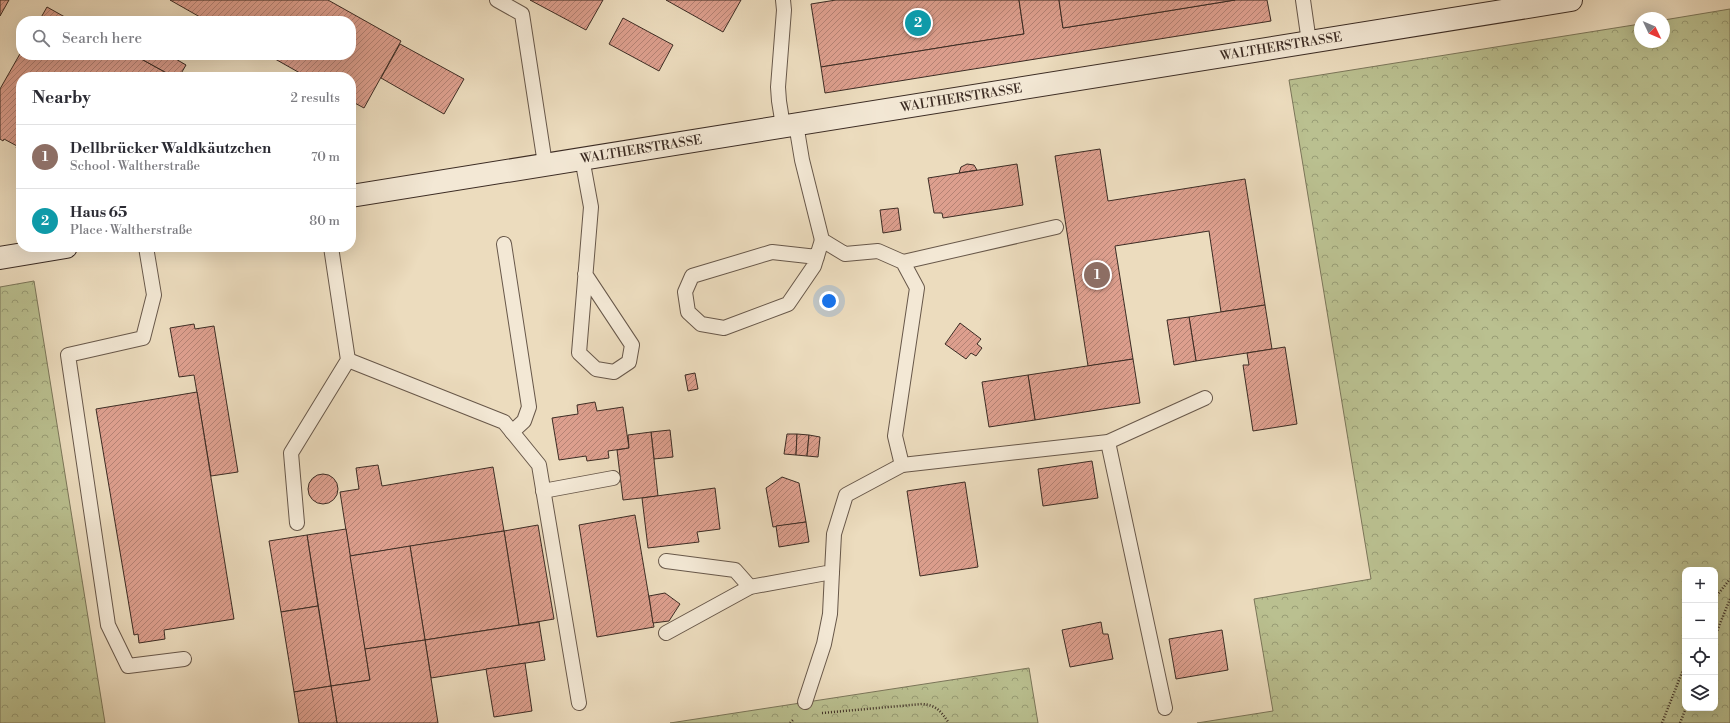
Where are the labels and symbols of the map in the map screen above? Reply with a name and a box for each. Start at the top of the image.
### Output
pin: 2 [905,8,931,38]
north arrow [1634,12,1670,48]
street label: WALTHERSTRASSE [1218,29,1343,64]
street label: WALTHERSTRASSE [898,80,1023,116]
street label: WALTHERSTRASSE [578,132,703,167]
pin: 1 [1084,260,1110,290]
your location [819,291,839,311]

